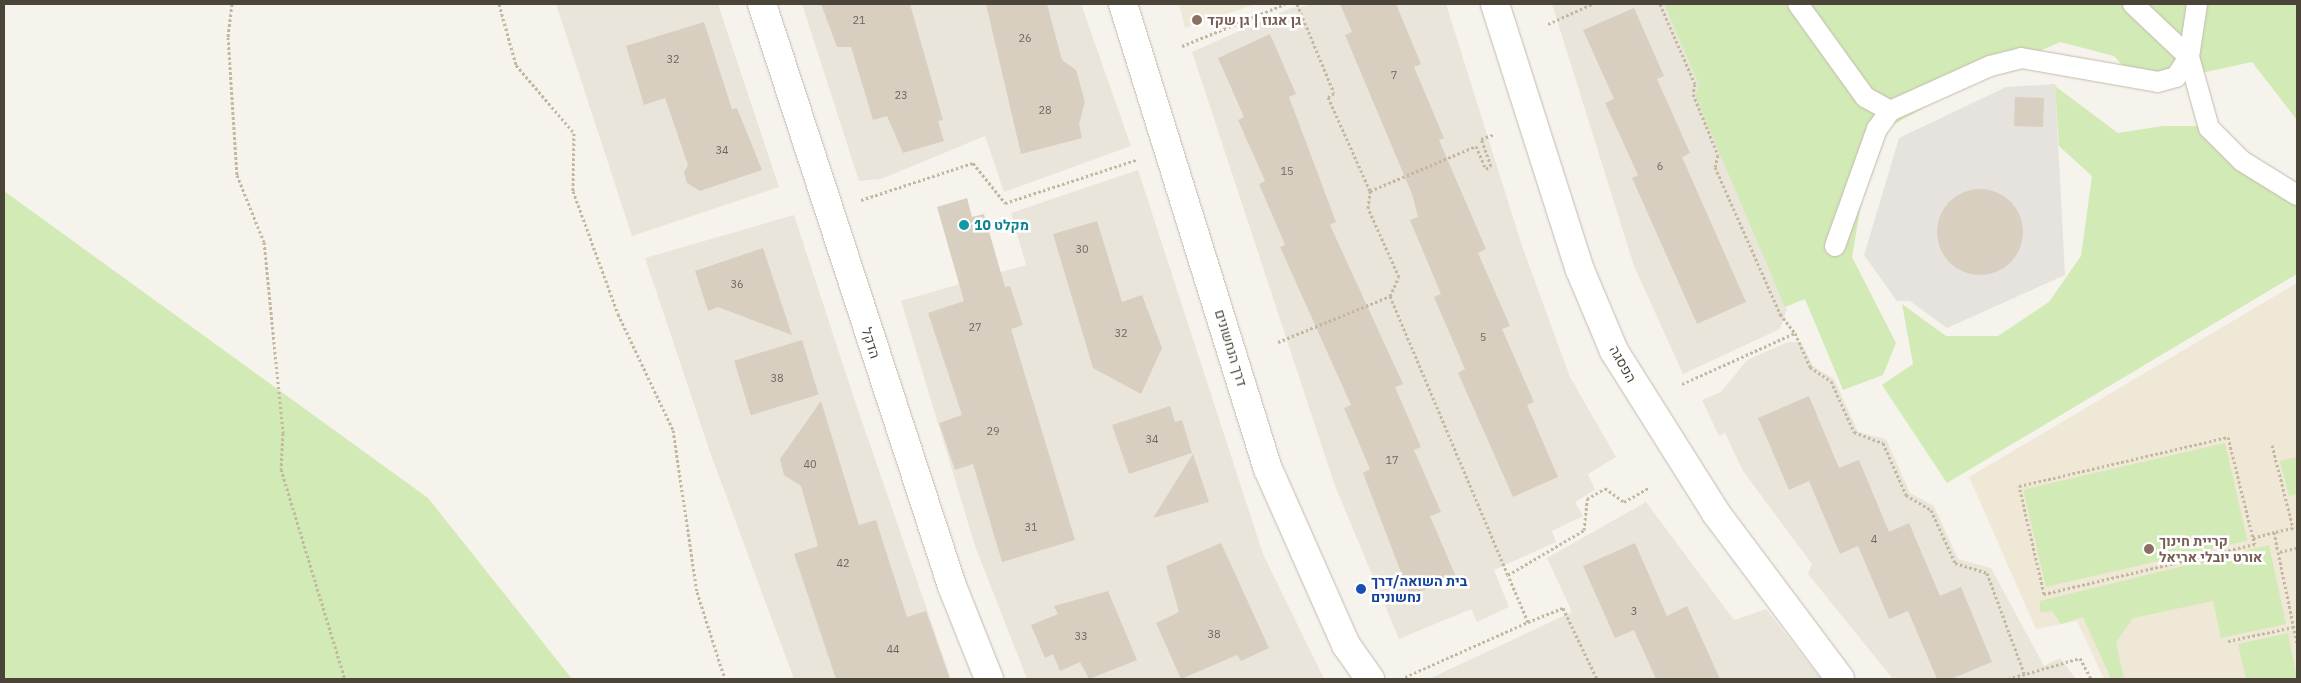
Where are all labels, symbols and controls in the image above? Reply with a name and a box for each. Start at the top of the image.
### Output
place label: גן אגוז | גן שקד [1207,12,1301,28]
house number: 21 [852,13,866,27]
marker: גן אגוז | גן שקד [1191,14,1203,26]
house number: 26 [1018,31,1032,45]
house number: 32 [666,52,680,66]
house number: 7 [1391,68,1397,82]
house number: 23 [894,88,908,102]
house number: 28 [1038,103,1052,117]
house number: 34 [715,143,729,157]
house number: 6 [1657,159,1663,173]
house number: 15 [1280,164,1294,178]
place label: מקלט 10 [974,217,1029,233]
marker: מקלט 10 [958,219,970,231]
house number: 30 [1075,242,1089,256]
house number: 36 [730,277,744,291]
street label: דרך הנחשונים [1211,307,1251,389]
house number: 27 [968,320,982,334]
street label: הדקל [858,325,884,361]
house number: 32 [1114,326,1128,340]
house number: 5 [1480,330,1486,344]
street label: הפסגה [1606,343,1640,385]
house number: 38 [770,371,784,385]
house number: 29 [986,424,1000,438]
house number: 34 [1145,432,1159,446]
house number: 17 [1385,453,1399,467]
house number: 40 [803,457,817,471]
house number: 31 [1024,520,1038,534]
house number: 4 [1871,532,1877,546]
place label: קריית חינוך אורט יובלי אריאל [2159,533,2262,566]
marker: קריית חינוך אורט יובלי אריאל [2143,543,2155,555]
house number: 42 [836,556,850,570]
place label: בית השואה/דרך נחשונים [1371,573,1467,606]
marker: בית השואה/דרך נחשונים [1355,583,1367,595]
house number: 3 [1631,604,1637,618]
house number: 38 [1207,627,1221,641]
house number: 33 [1074,629,1088,643]
house number: 44 [886,642,900,656]

